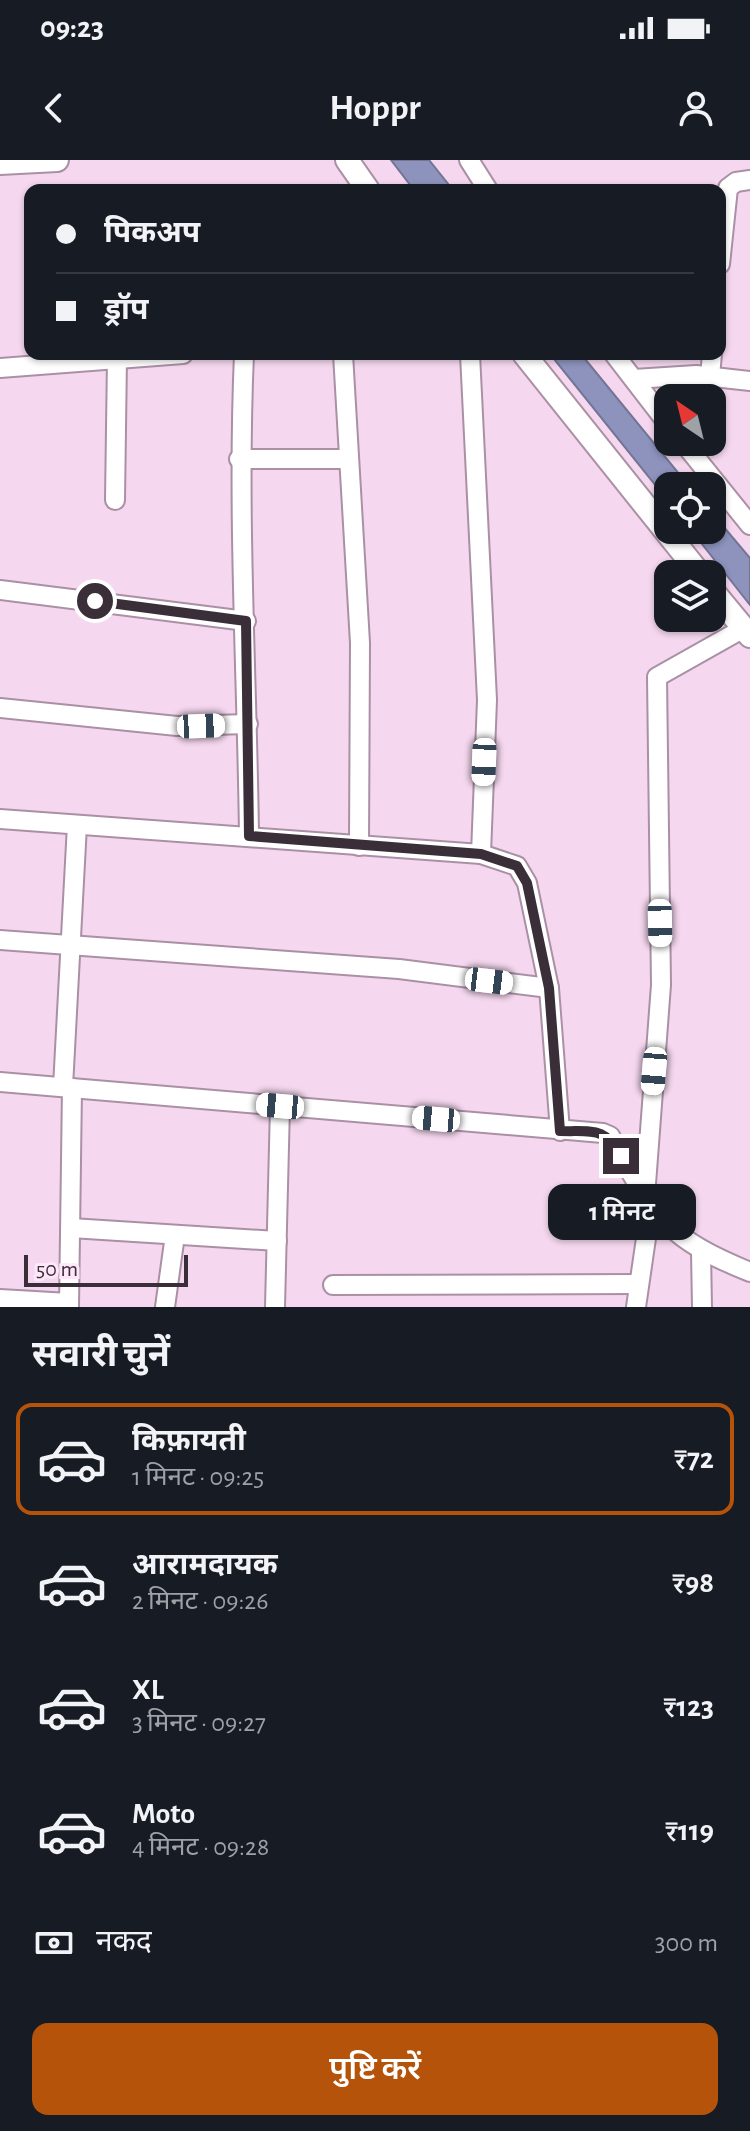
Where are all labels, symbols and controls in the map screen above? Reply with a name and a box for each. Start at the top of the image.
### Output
text: 09:23 [40,13,104,43]
icon: back [32,86,76,130]
icon: person [674,86,718,130]
text: Hoppr [329,90,421,126]
text: पिकअप [104,218,200,248]
text: ड्रॉप [104,295,148,325]
north arrow [654,384,726,456]
map controls [654,384,726,632]
button: locate [654,472,726,544]
button: layers [654,560,726,632]
route start [77,583,113,619]
car [177,713,225,739]
car [471,738,497,786]
car [648,899,672,947]
car [464,966,514,996]
car [640,1046,668,1096]
car [255,1092,305,1120]
car [411,1105,461,1133]
route end [603,1138,639,1174]
callout: 1 मिनट [547,1184,695,1240]
text: 1 मिनट [589,1199,655,1225]
scale bar [24,1251,188,1287]
text: 50 m [36,1258,78,1280]
text: सवारी चुनें [32,1337,170,1373]
icon: car [36,1423,108,1495]
text: किफ़ायती [132,1426,246,1456]
text: ₹72 [674,1444,714,1474]
text: 1 मिनट · 09:25 [132,1464,264,1490]
icon: car [36,1547,108,1619]
text: आरामदायक [132,1550,278,1580]
text: ₹98 [672,1568,714,1598]
text: 2 मिनट · 09:26 [132,1588,268,1614]
icon: car [36,1671,108,1743]
text: XL [132,1675,164,1705]
text: ₹123 [664,1692,714,1722]
text: 3 मिनट · 09:27 [132,1710,266,1736]
icon: car [36,1795,108,1867]
text: Moto [132,1799,195,1829]
text: ₹119 [665,1816,714,1846]
text: 4 मिनट · 09:28 [132,1834,269,1860]
icon: cash [32,1921,76,1965]
text: नकद [96,1927,152,1957]
text: 300 m [655,1930,718,1956]
button: पुष्टि करें [32,2023,718,2115]

